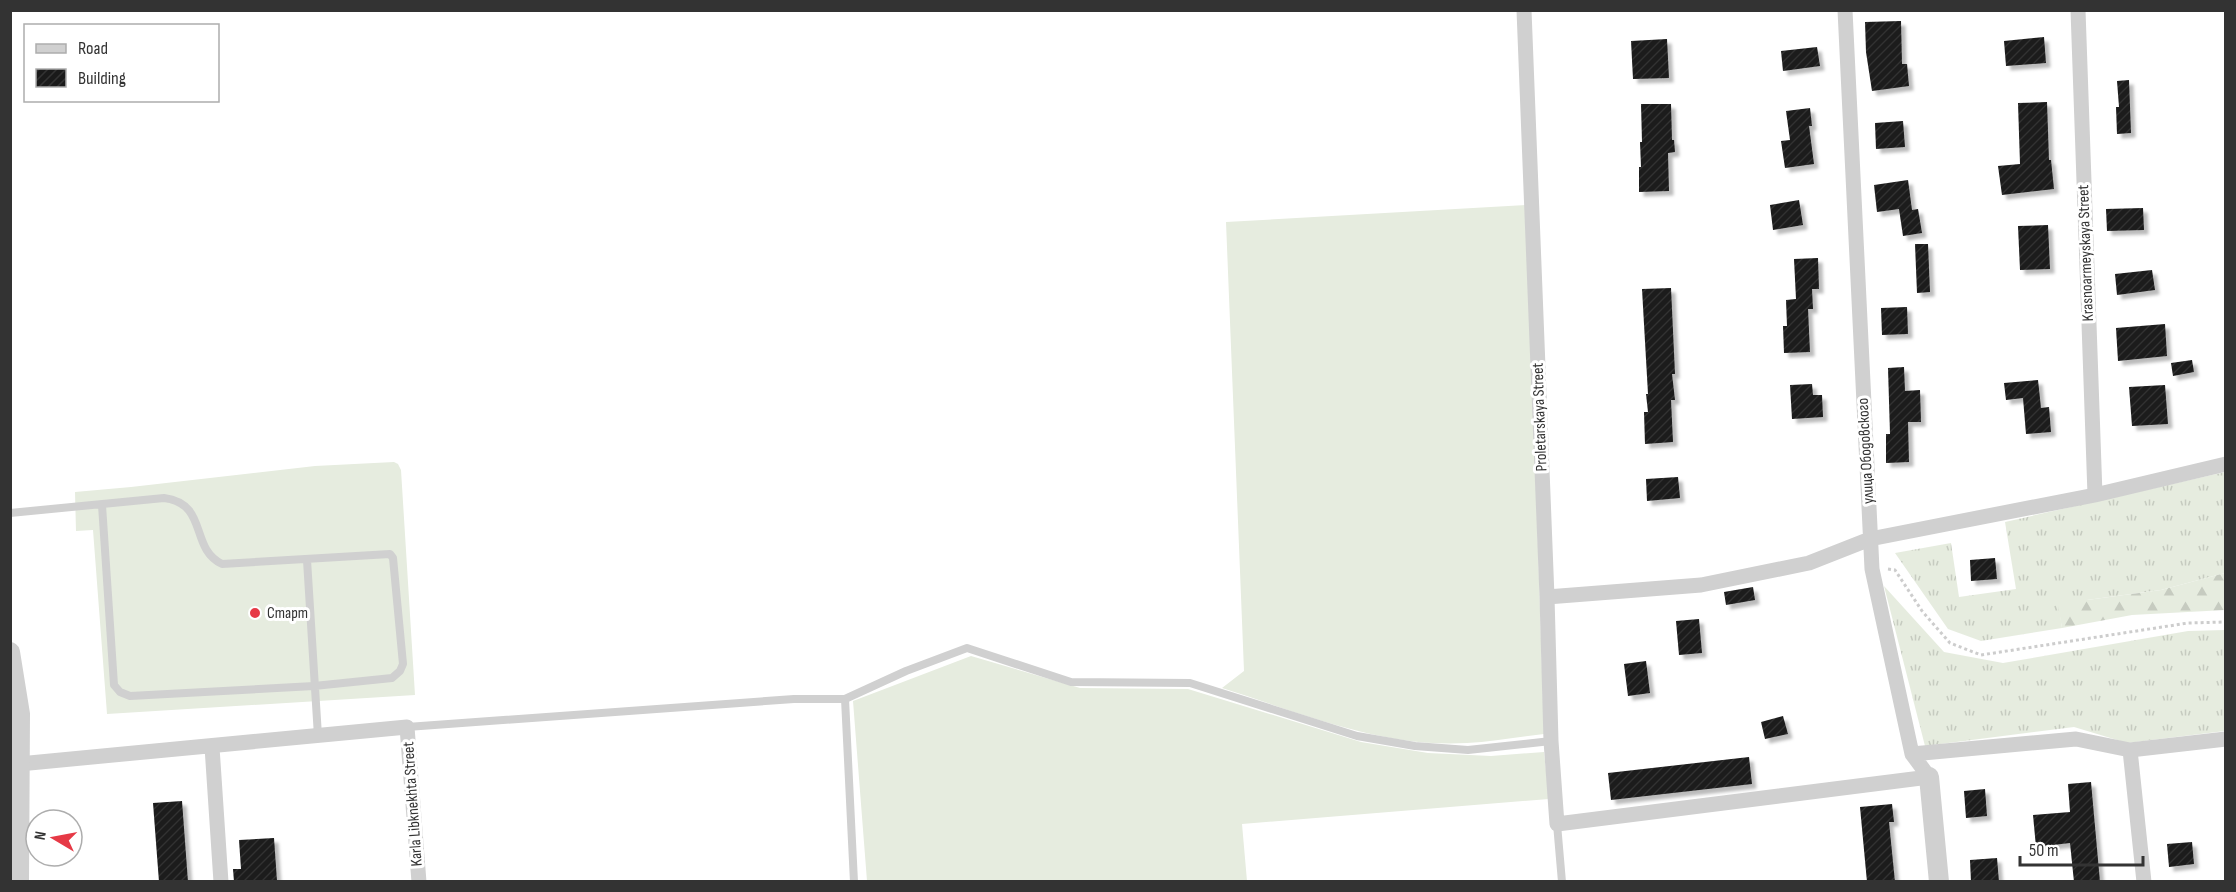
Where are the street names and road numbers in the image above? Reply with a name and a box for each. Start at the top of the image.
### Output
street label: Krasnoarmeyskaya Street [2074,184,2098,322]
street label: Proletarskaya Street [1529,362,1551,472]
street label: улица Ободовского [1854,397,1878,505]
street label: Karla Libknekhta Street [399,741,427,867]

